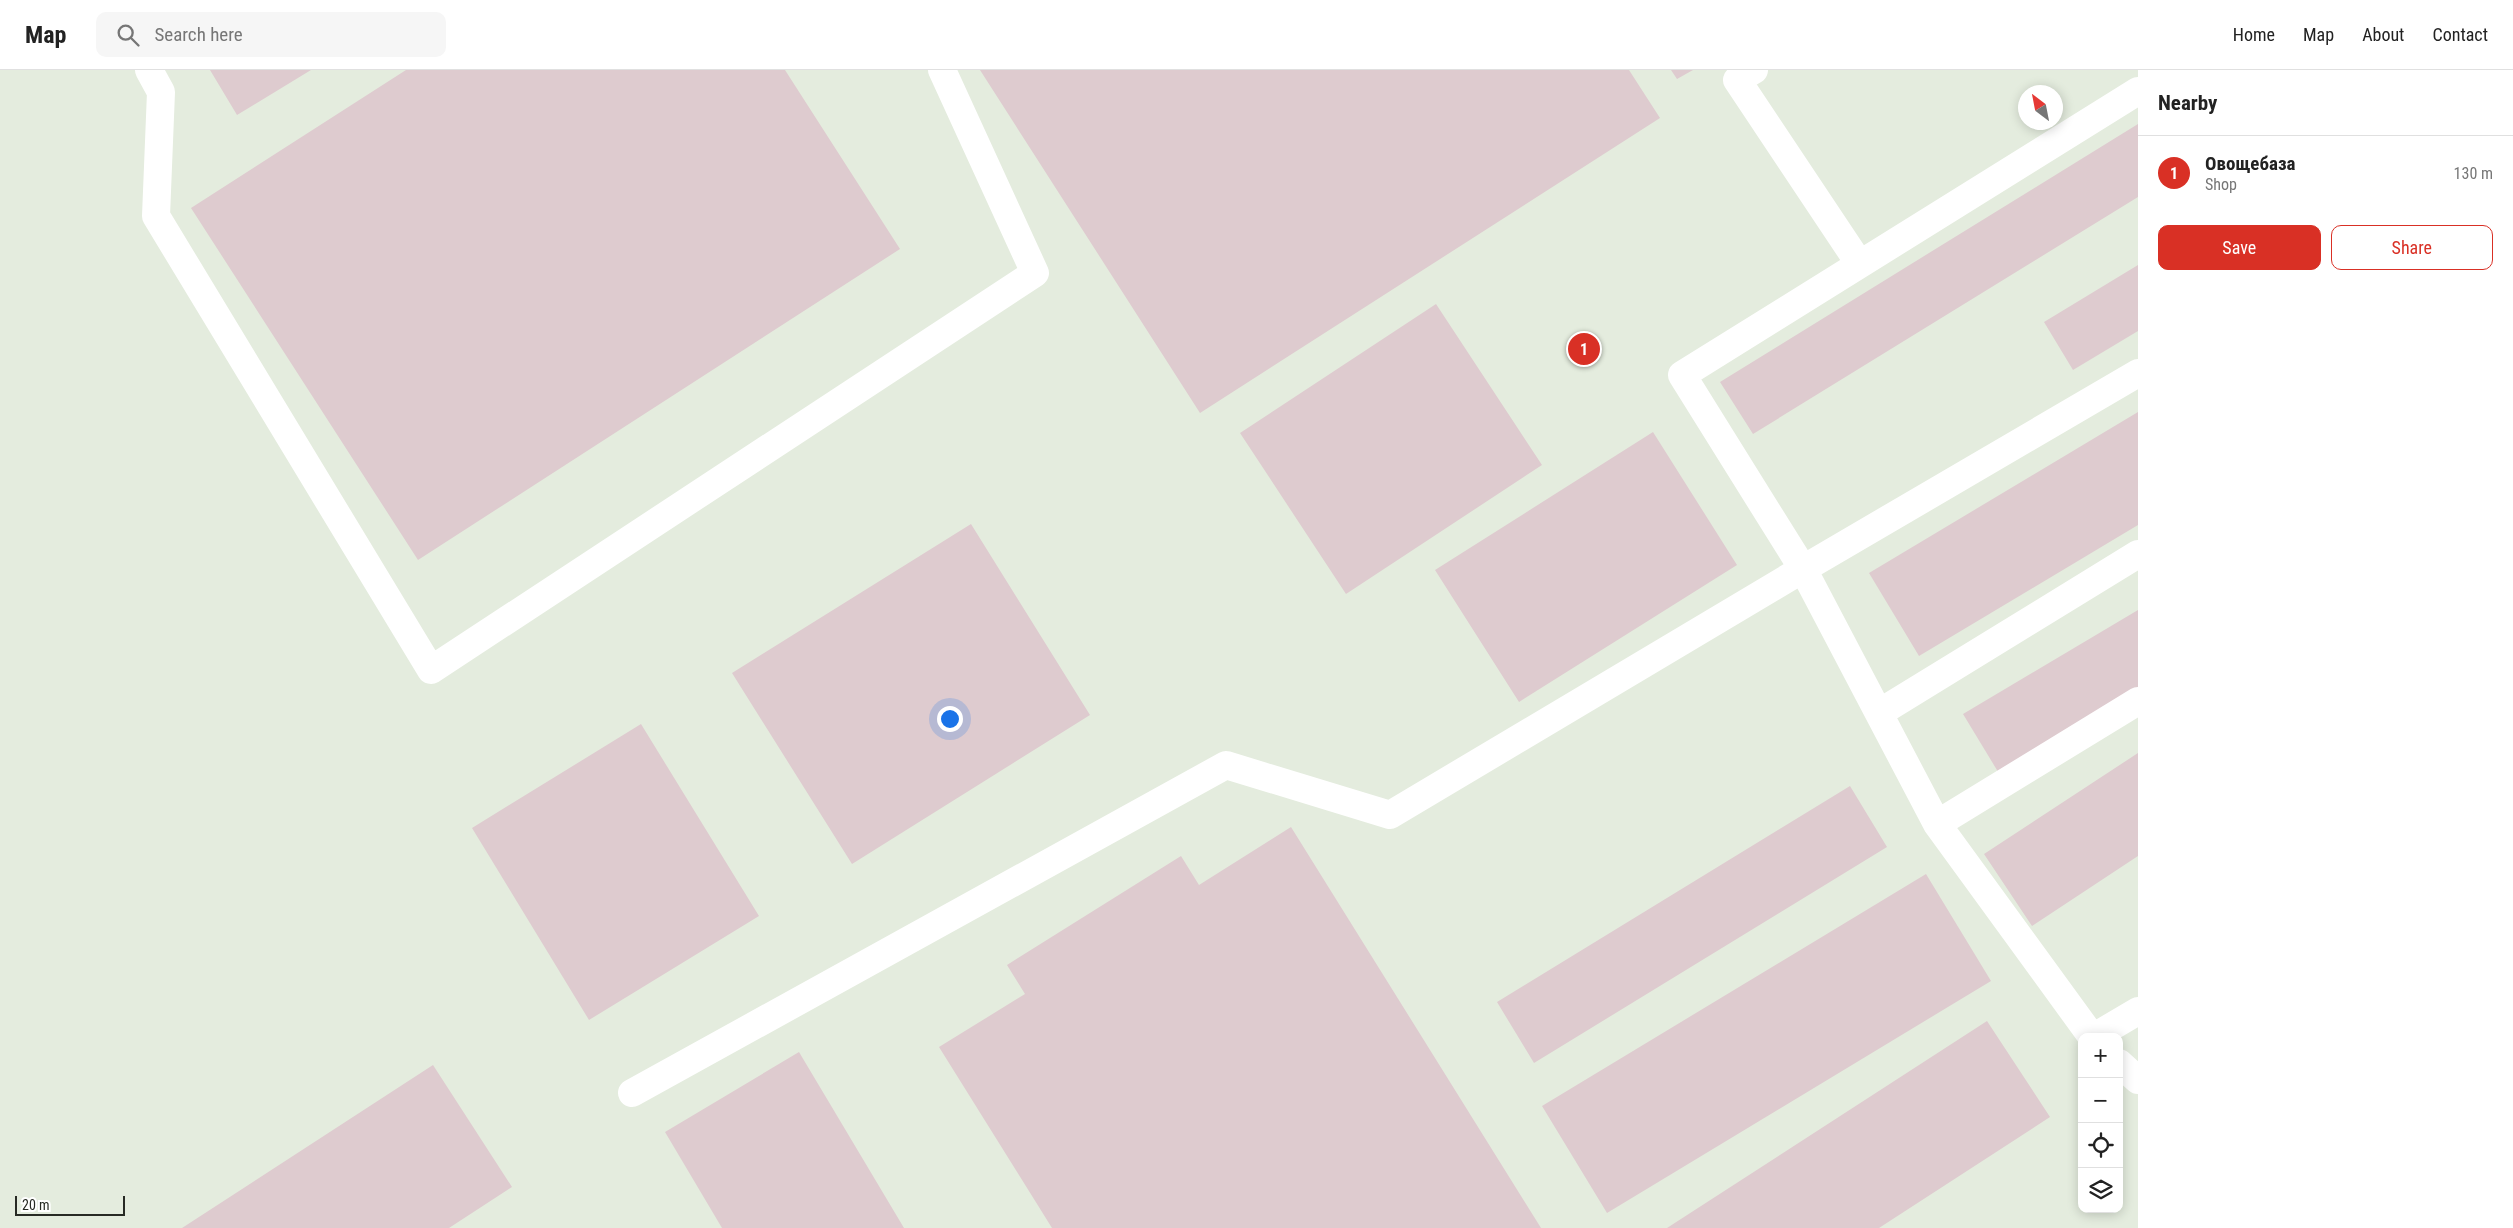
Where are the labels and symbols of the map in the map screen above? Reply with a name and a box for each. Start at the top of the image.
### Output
north arrow [2018,85,2063,130]
pin: 1 [1568,330,1600,368]
your location [937,706,963,732]
scale bar [15,1193,125,1216]

